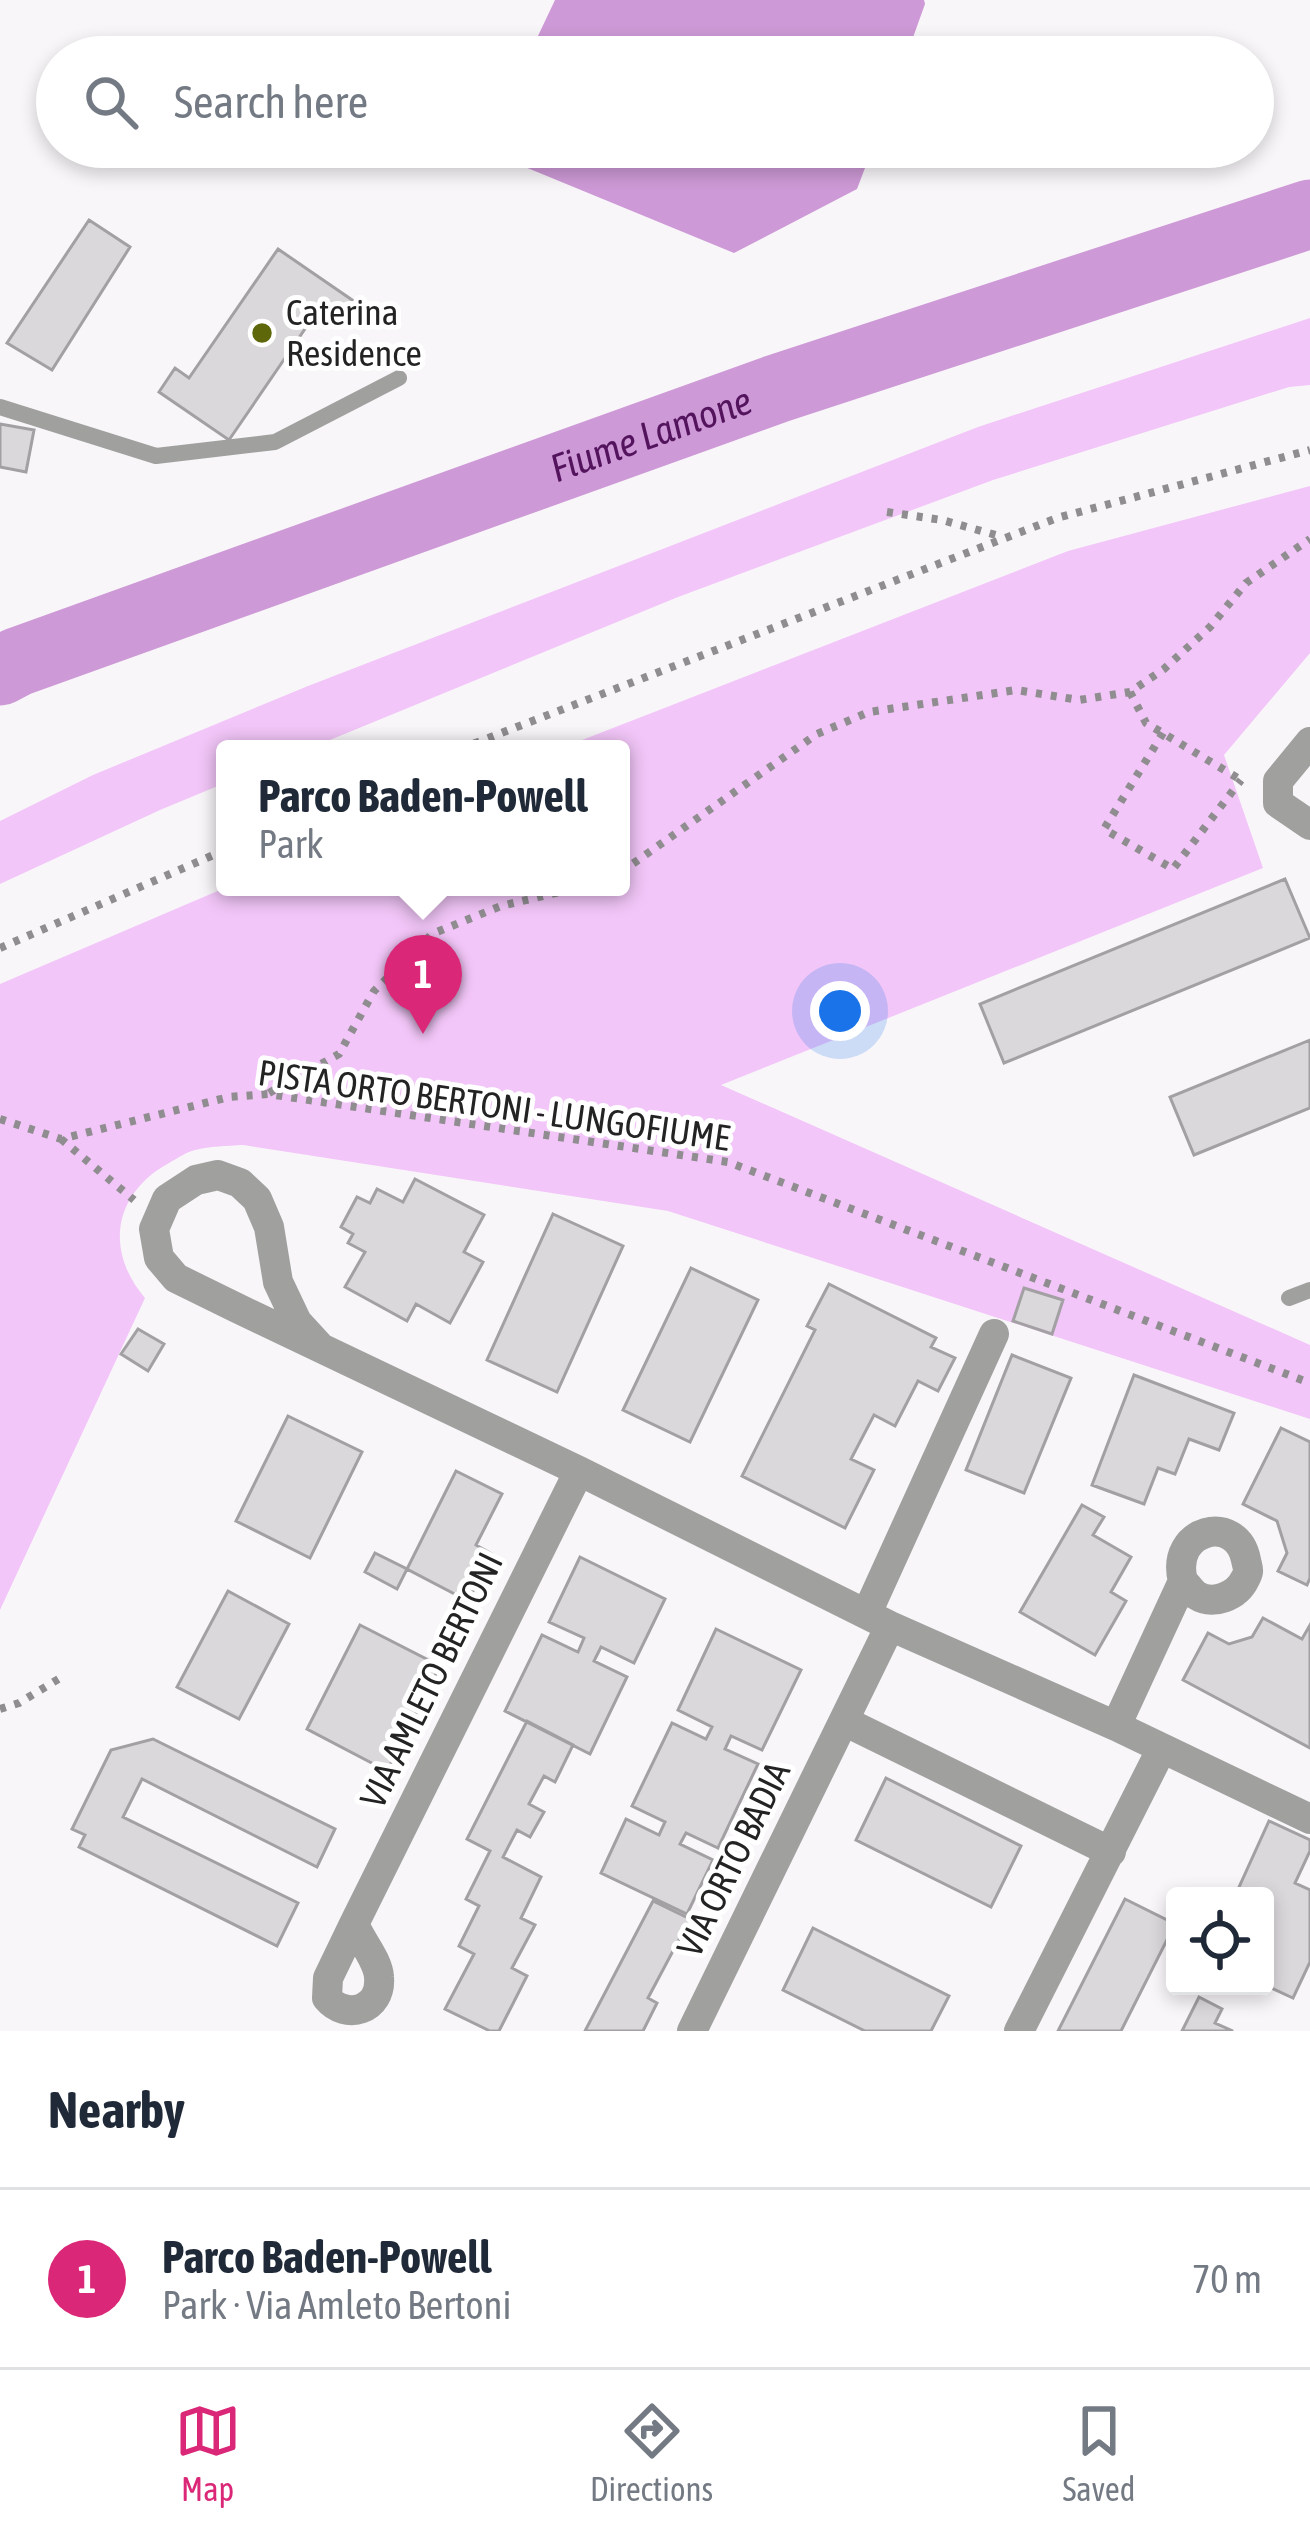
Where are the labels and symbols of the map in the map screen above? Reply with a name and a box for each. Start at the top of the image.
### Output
place label: Caterina Residence [286,291,422,374]
marker: Caterina Residence [249,320,275,346]
water label: Fiume Lamone [544,378,758,490]
pin: 1 [384,935,462,1034]
your location [810,981,870,1041]
street label: PISTA ORTO BERTONI - LUNGOFIUME [256,1051,732,1159]
street label: VIA AMLETO BERTONI [351,1546,511,1814]
street label: VIA ORTO BADIA [668,1755,798,1963]

